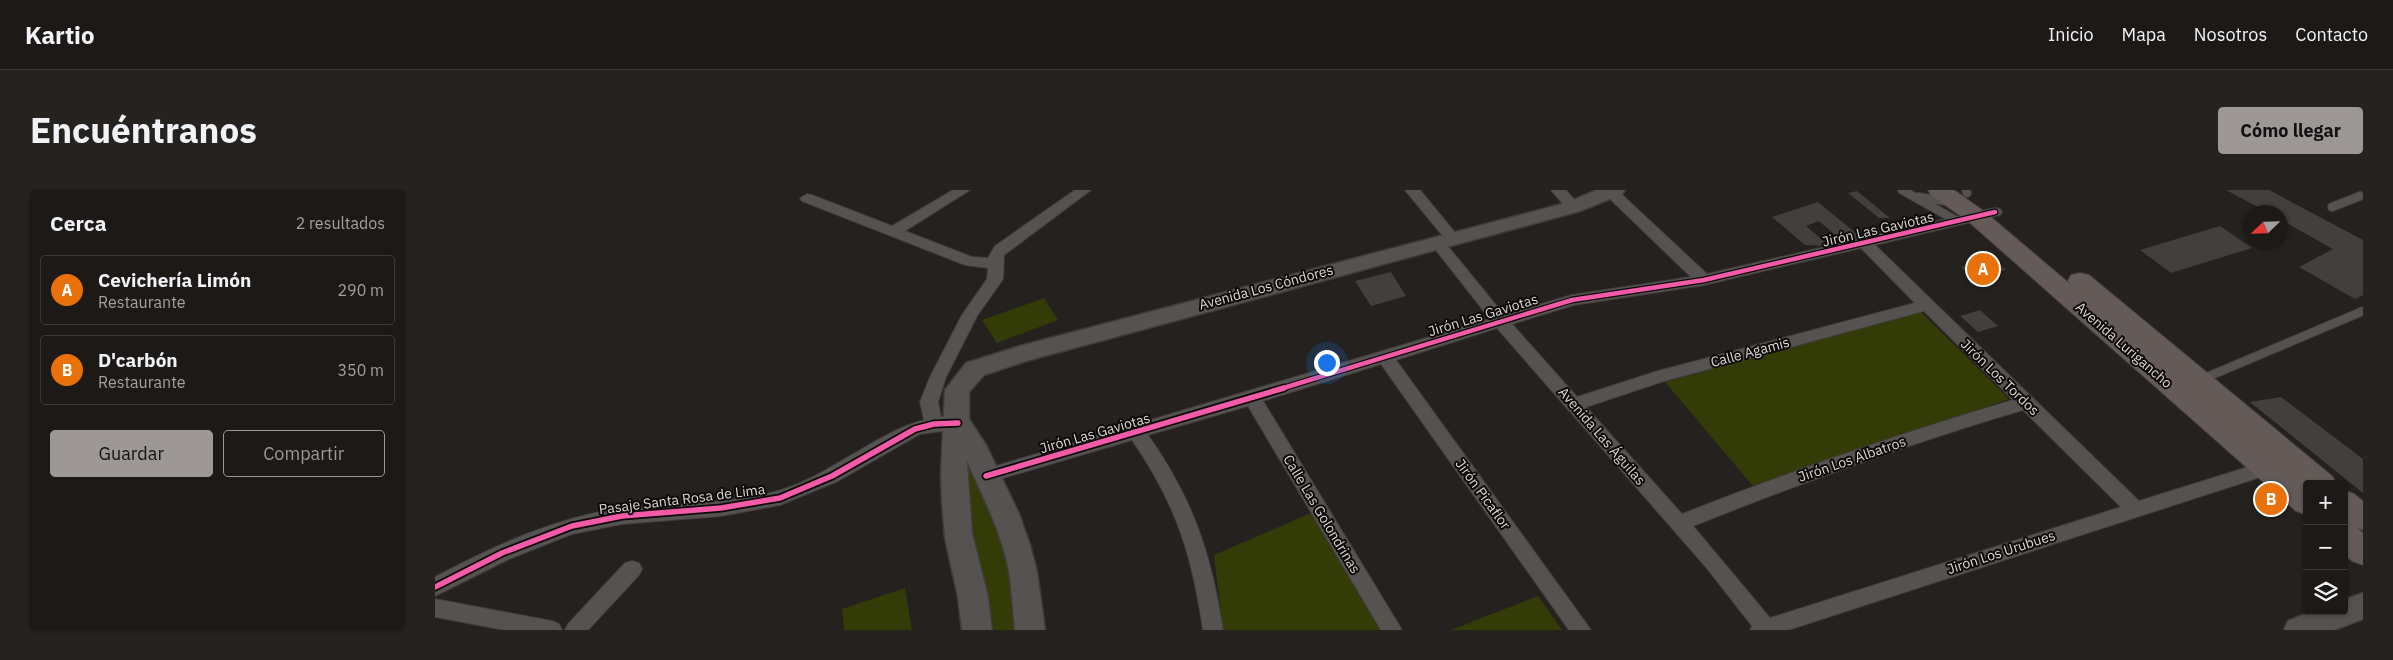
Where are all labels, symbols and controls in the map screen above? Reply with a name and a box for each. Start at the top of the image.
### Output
text: Kartio [25,19,95,51]
text: Inicio [2048,23,2094,46]
text: Mapa [2122,23,2166,46]
text: Nosotros [2194,23,2267,46]
text: Contacto [2295,23,2368,46]
text: Encuéntranos [30,107,257,153]
button: Cómo llegar [2218,107,2363,154]
north arrow [2243,205,2288,250]
street label: Jirón Las Gaviotas [1820,207,1936,251]
text: Cerca [50,209,107,237]
text: 2 resultados [296,213,385,233]
pin: A [1967,250,1999,288]
street label: Avenida Los Cóndores [1197,260,1335,314]
text: Cevichería Limón [98,268,251,292]
text: A [62,280,72,300]
text: 290 m [337,280,384,300]
street label: Jirón Las Gaviotas [1426,290,1540,340]
text: Restaurante [98,292,186,312]
street label: Avenida Lurigancho [2072,298,2176,392]
street label: Calle Agamis [1709,333,1792,371]
street label: Jirón Los Tordos [1957,335,2043,419]
text: D'carbón [98,348,178,372]
your location [1314,350,1340,376]
text: B [62,360,72,380]
text: 350 m [337,360,384,380]
text: Restaurante [98,372,186,392]
street label: Avenida Las Águilas [1555,383,1650,489]
street label: Jirón Las Gaviotas [1038,409,1152,457]
button: Guardar [50,430,213,477]
button: Compartir [223,430,385,477]
street label: Jirón Los Albatros [1796,432,1908,486]
street label: Calle Las Golondrinas [1279,451,1365,577]
street label: Jirón Picaflor [1451,455,1515,533]
street label: Pasaje Santa Rosa de Lima [598,480,767,518]
pin: B [2255,480,2287,518]
map controls [2303,480,2348,615]
button: + [2303,480,2348,525]
button: − [2303,525,2348,570]
street label: Jirón Los Urubues [1945,526,2058,578]
button: layers [2303,570,2348,615]

